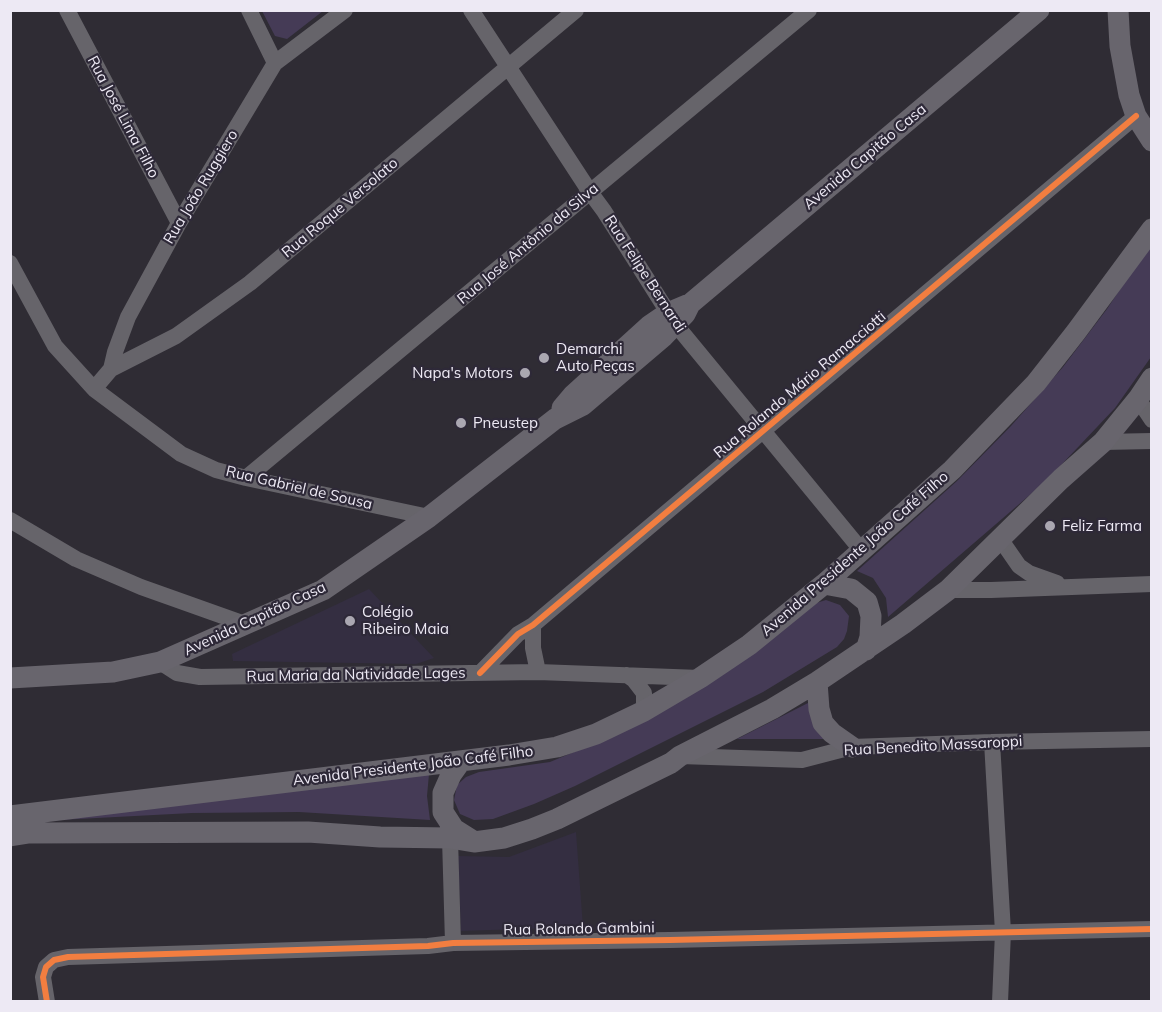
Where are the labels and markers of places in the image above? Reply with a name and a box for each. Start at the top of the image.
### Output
place label: Demarchi Auto Peças [556,340,635,375]
marker: Demarchi Auto Peças [537,351,551,365]
place label: Napa's Motors [412,364,513,382]
marker: Napa's Motors [518,366,532,380]
place label: Pneustep [473,414,538,432]
marker: Pneustep [454,416,468,430]
place label: Feliz Farma [1062,517,1142,535]
marker: Feliz Farma [1043,519,1057,533]
place label: Colégio Ribeiro Maia [362,603,449,638]
marker: Colégio Ribeiro Maia [343,614,357,628]

